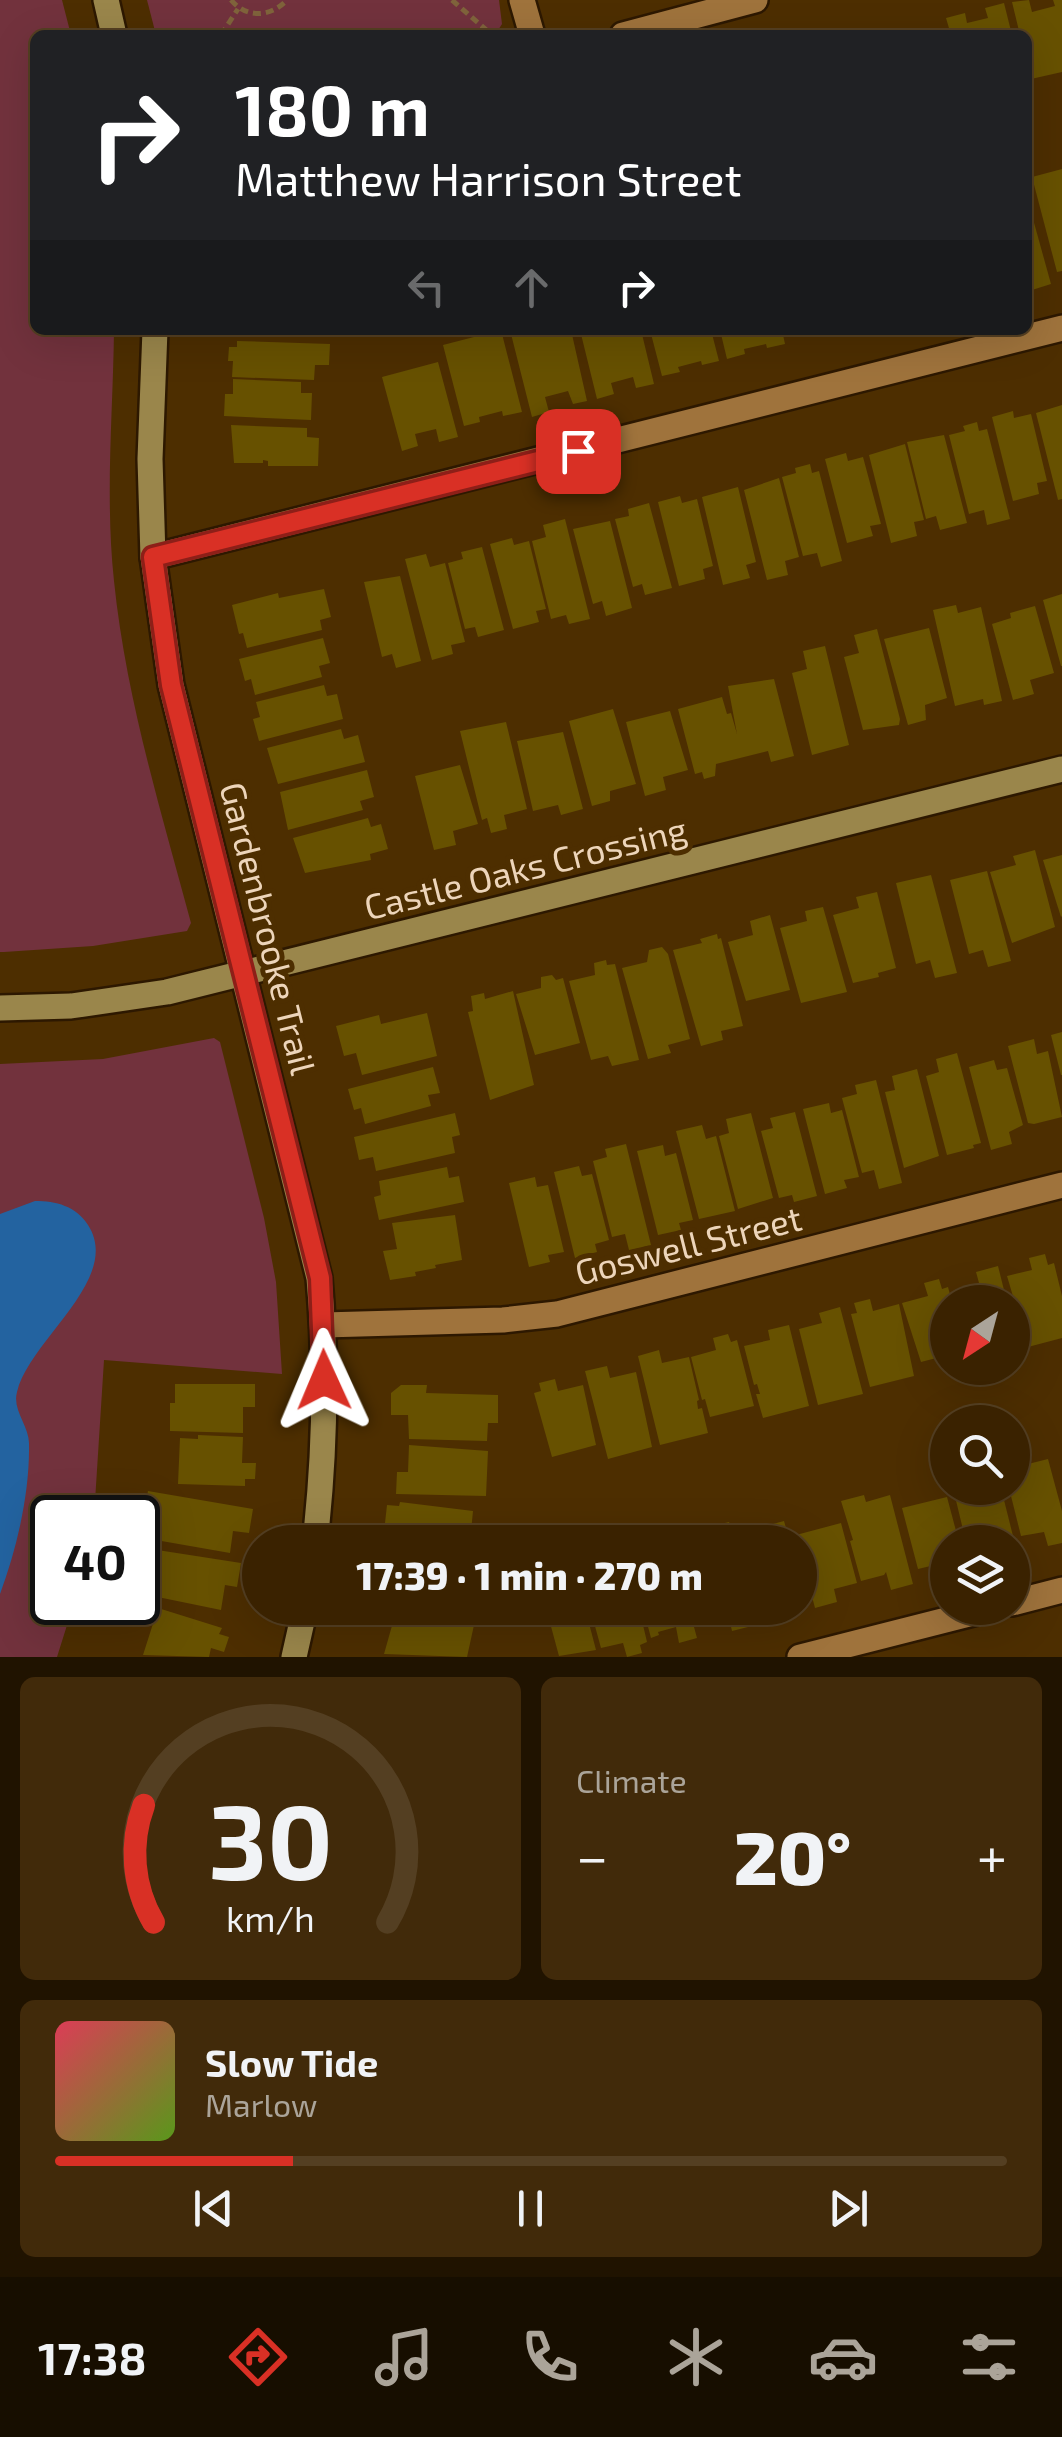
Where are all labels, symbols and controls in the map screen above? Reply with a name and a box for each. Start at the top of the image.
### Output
text: 180 m [235,66,430,150]
icon: right [70,70,200,200]
text: Matthew Harrison Street [235,151,742,205]
icon: left [399,260,454,315]
icon: ahead [504,260,559,315]
icon: right [609,260,664,315]
pin [536,409,621,494]
icon: arrive [551,424,606,479]
street label: Gardenbrooke Trail [212,777,326,1079]
street label: Castle Oaks Crossing [359,807,691,927]
street label: Goswell Street [570,1196,806,1292]
north arrow [930,1285,1030,1385]
map controls [930,1285,1030,1625]
position arrow [272,1328,376,1432]
button: search [930,1405,1030,1505]
speed limit sign: 40 [30,1495,160,1625]
button: layers [930,1525,1030,1625]
text: 17:39 · 1 min · 270 m [356,1552,703,1598]
text: Climate [576,1761,687,1799]
text: 30 [208,1776,333,1901]
text: 20° [734,1810,851,1900]
text: − [576,1822,608,1888]
text: + [977,1822,1007,1888]
text: km/h [226,1896,315,1939]
text: Slow Tide [205,2039,378,2085]
text: Marlow [205,2085,317,2123]
icon: previous [186,2181,241,2236]
icon: pause [503,2181,558,2236]
icon: next [821,2181,876,2236]
icon: directions [223,2322,293,2392]
icon: music [369,2322,439,2392]
icon: phone [515,2322,585,2392]
icon: climate [661,2322,731,2392]
icon: car [808,2322,878,2392]
icon: filters [954,2322,1024,2392]
text: 17:38 [38,2330,146,2384]

